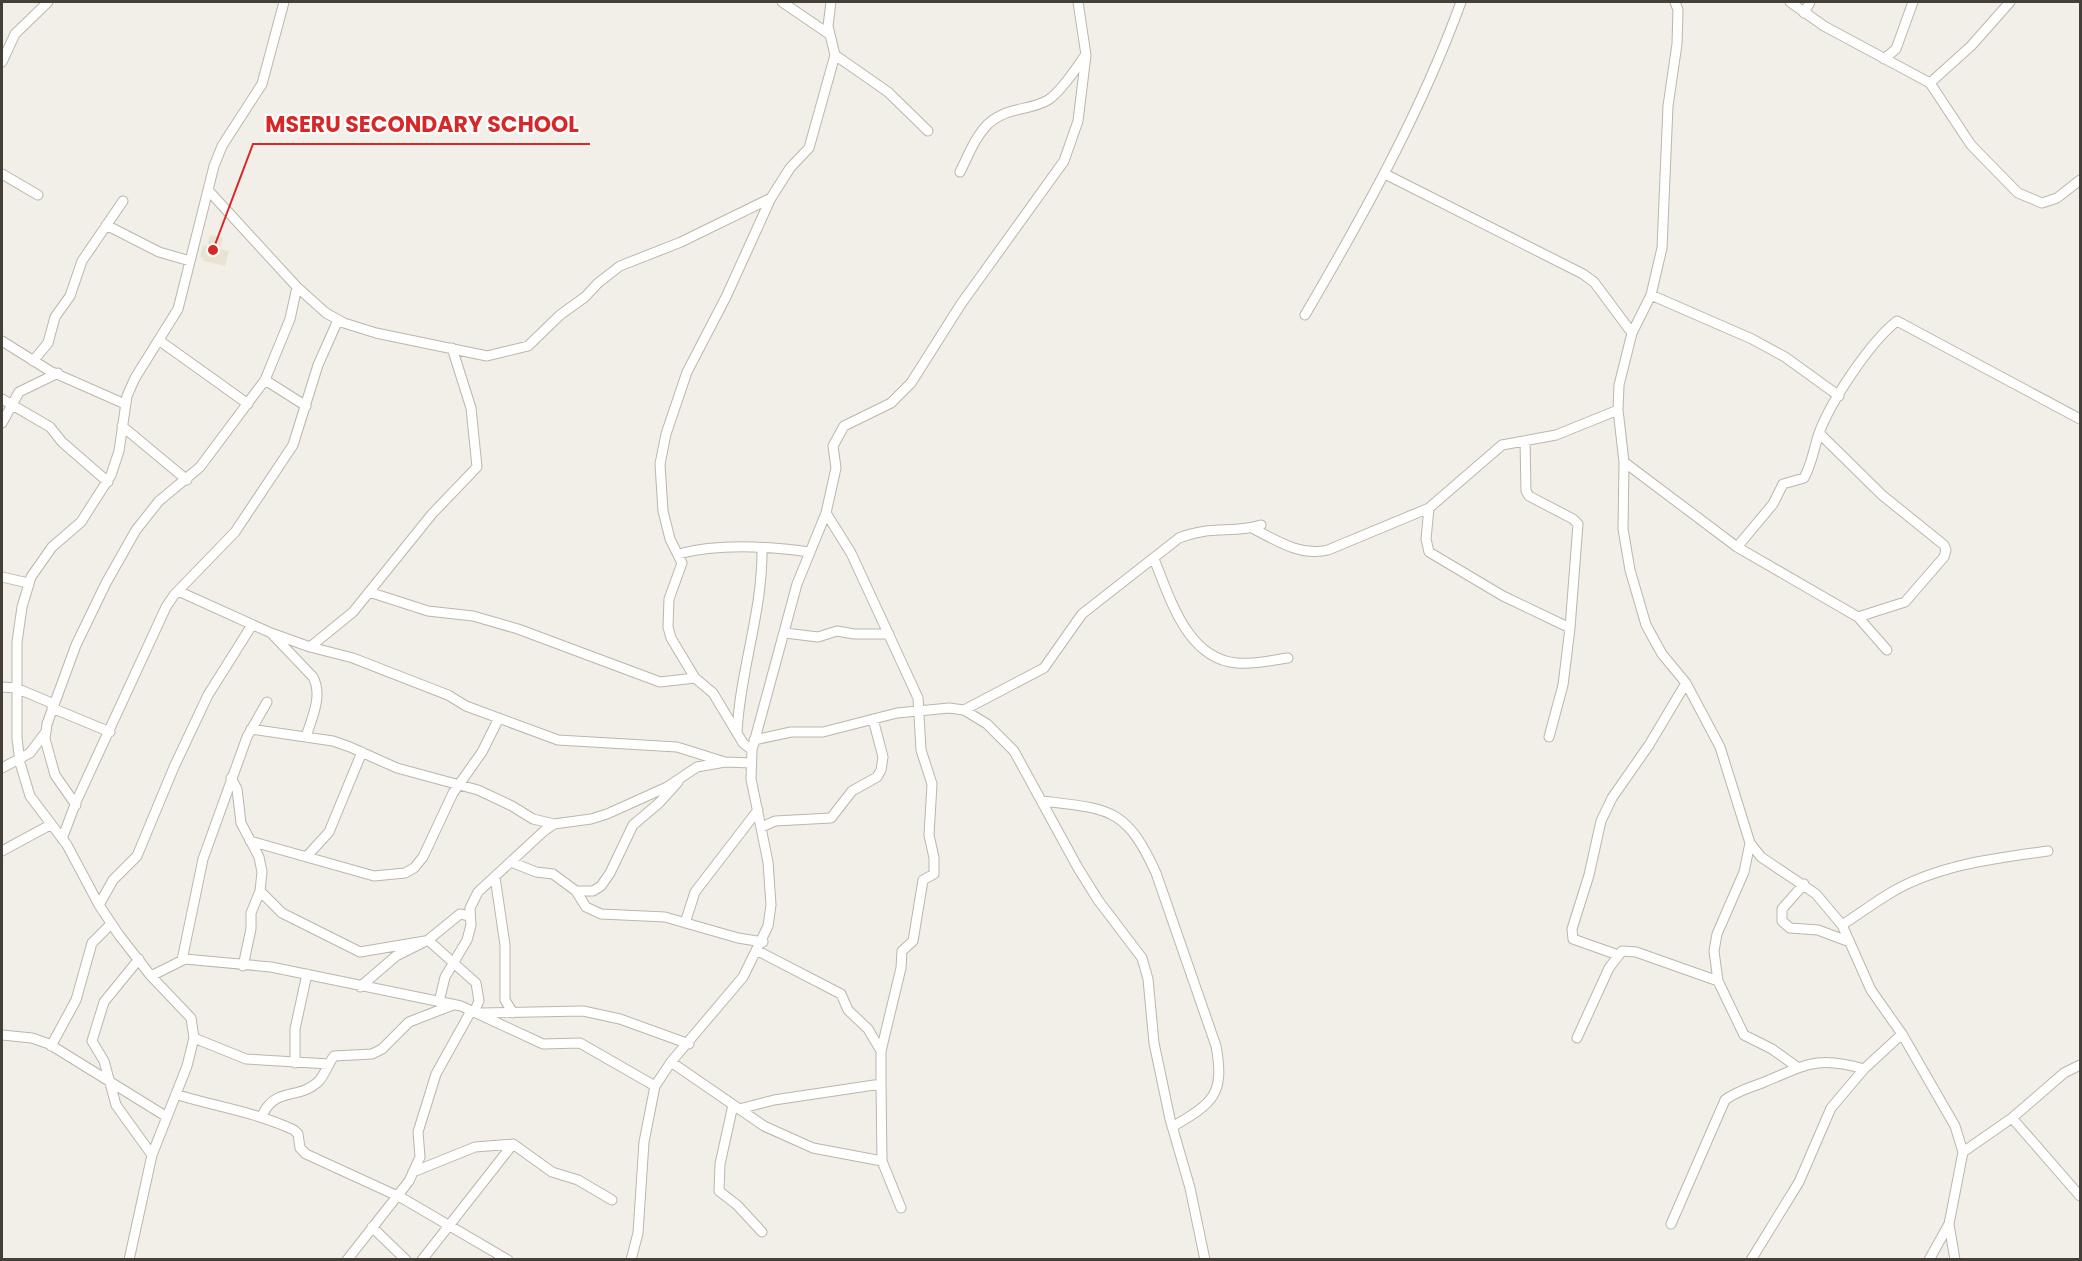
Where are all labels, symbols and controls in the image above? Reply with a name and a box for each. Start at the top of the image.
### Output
callout: MSERU SECONDARY SCHOOL [253,104,590,144]
text: MSERU SECONDARY SCHOOL [265,109,579,140]

